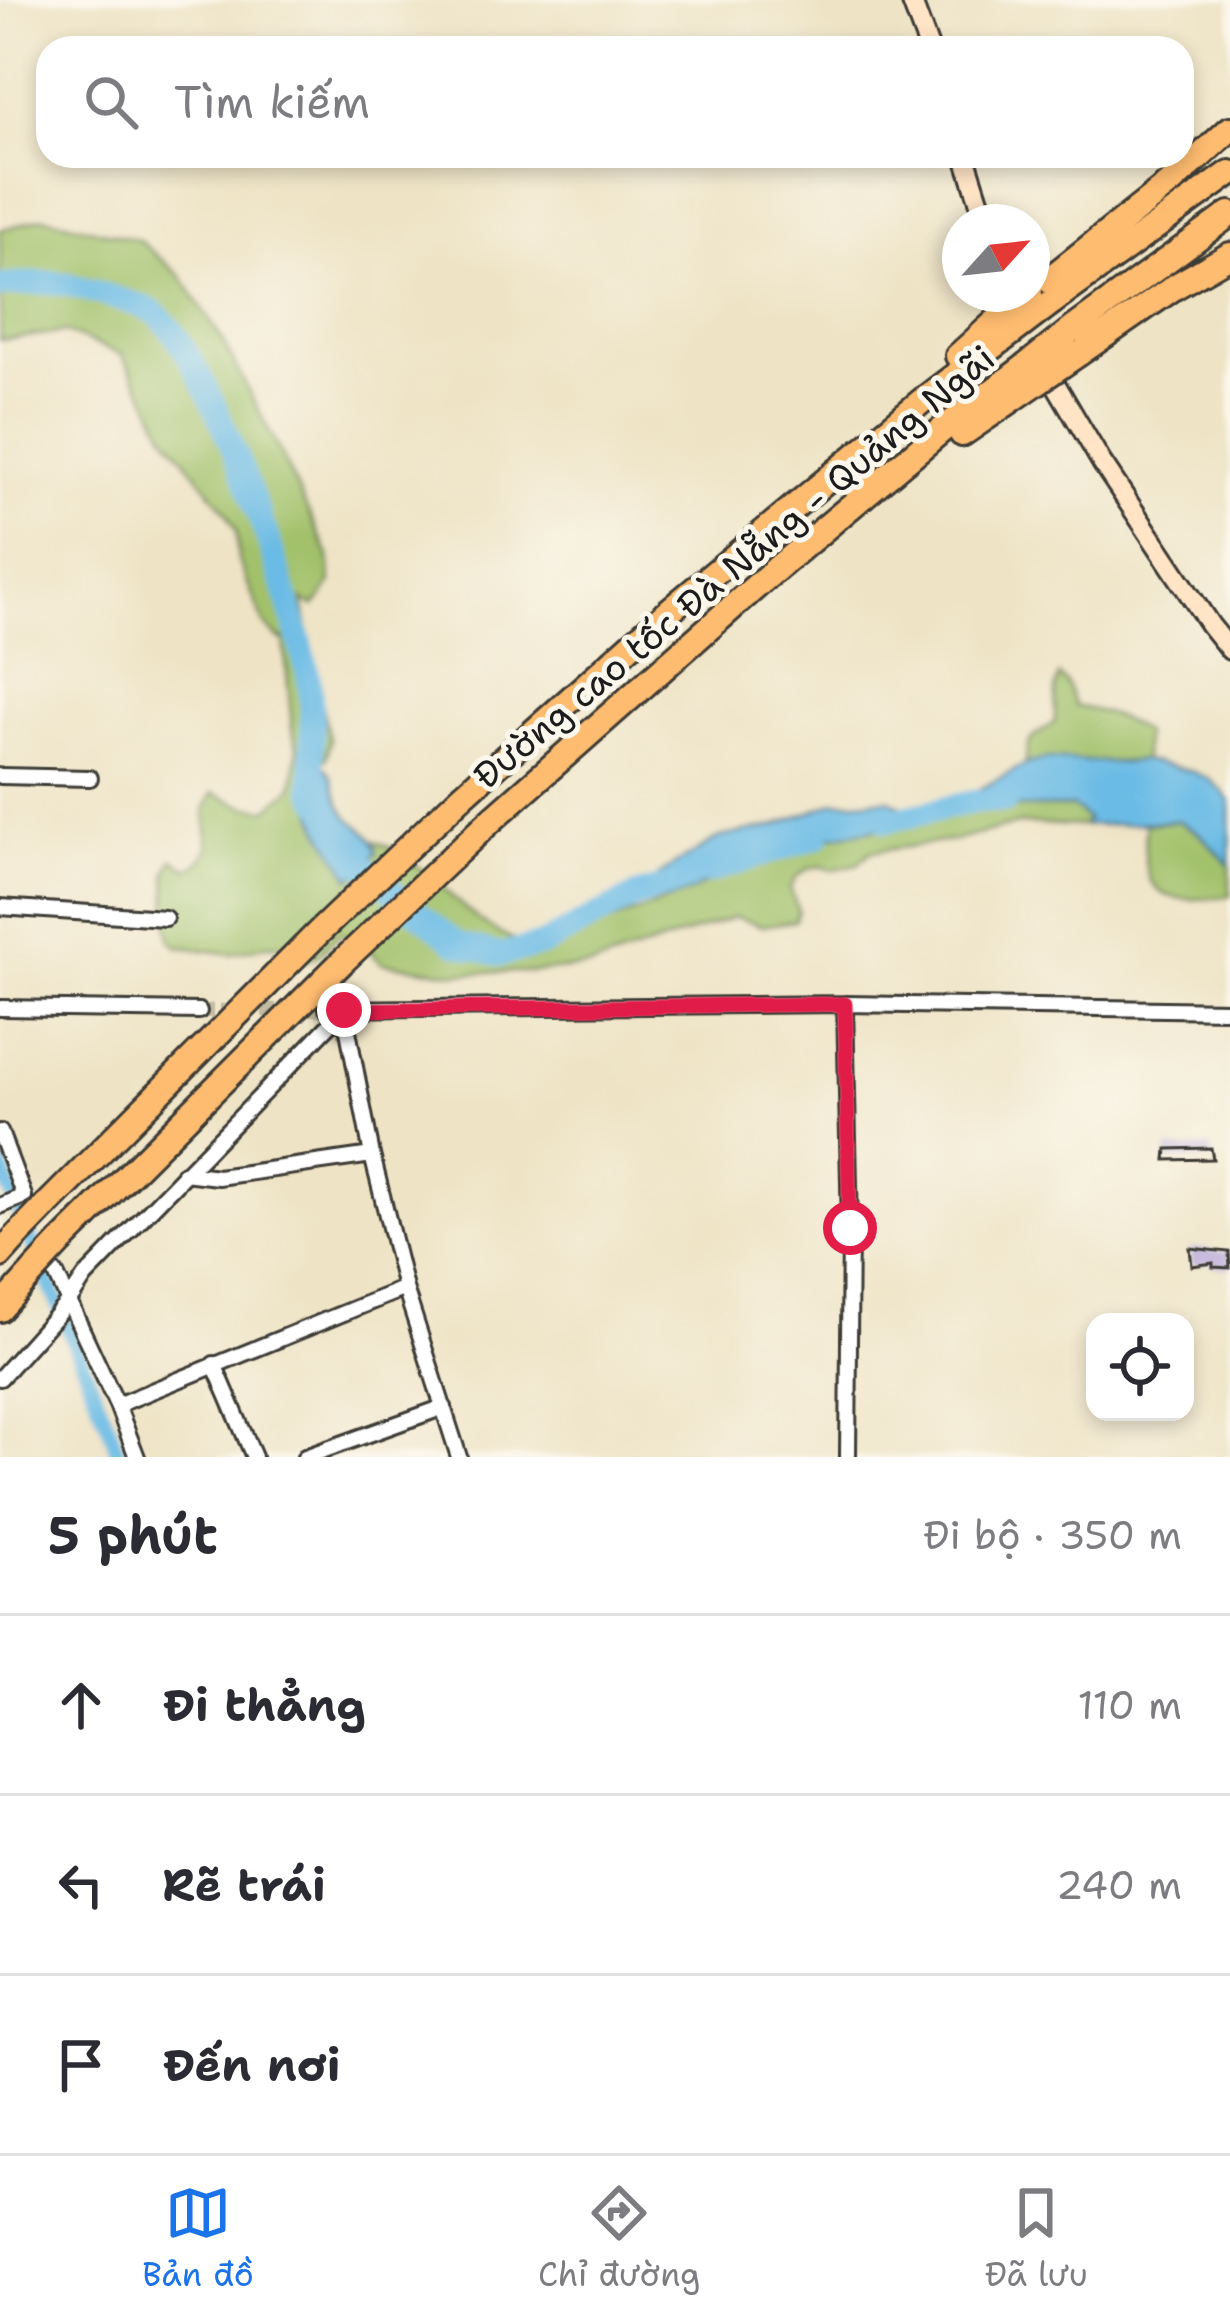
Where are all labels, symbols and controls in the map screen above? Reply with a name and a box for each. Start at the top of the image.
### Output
search box [36,36,1194,168]
icon: search [78,69,144,135]
text: Tìm kiếm [174,72,370,132]
north arrow [942,204,1050,312]
street label: Đường cao tốc Đà Nẵng - Quảng Ngãi [463,334,1005,800]
route end [317,983,371,1037]
route start [823,1201,877,1255]
map controls [1086,1313,1194,1421]
button: locate [1086,1313,1194,1421]
text: 5 phút [48,1501,218,1569]
text: Đi bộ · 350 m [923,1509,1182,1561]
icon: ahead [48,1672,114,1738]
text: Đi thẳng [162,1675,366,1735]
text: 110 m [1078,1679,1182,1731]
icon: left [48,1852,114,1918]
text: Rẽ trái [162,1855,326,1915]
text: 240 m [1056,1859,1182,1911]
icon: arrive [48,2032,114,2098]
text: Đến nơi [162,2035,340,2095]
tab: Bản đồ [142,2180,254,2297]
tab: Chỉ đường [538,2180,700,2297]
tab: Đã lưu [985,2180,1088,2297]

